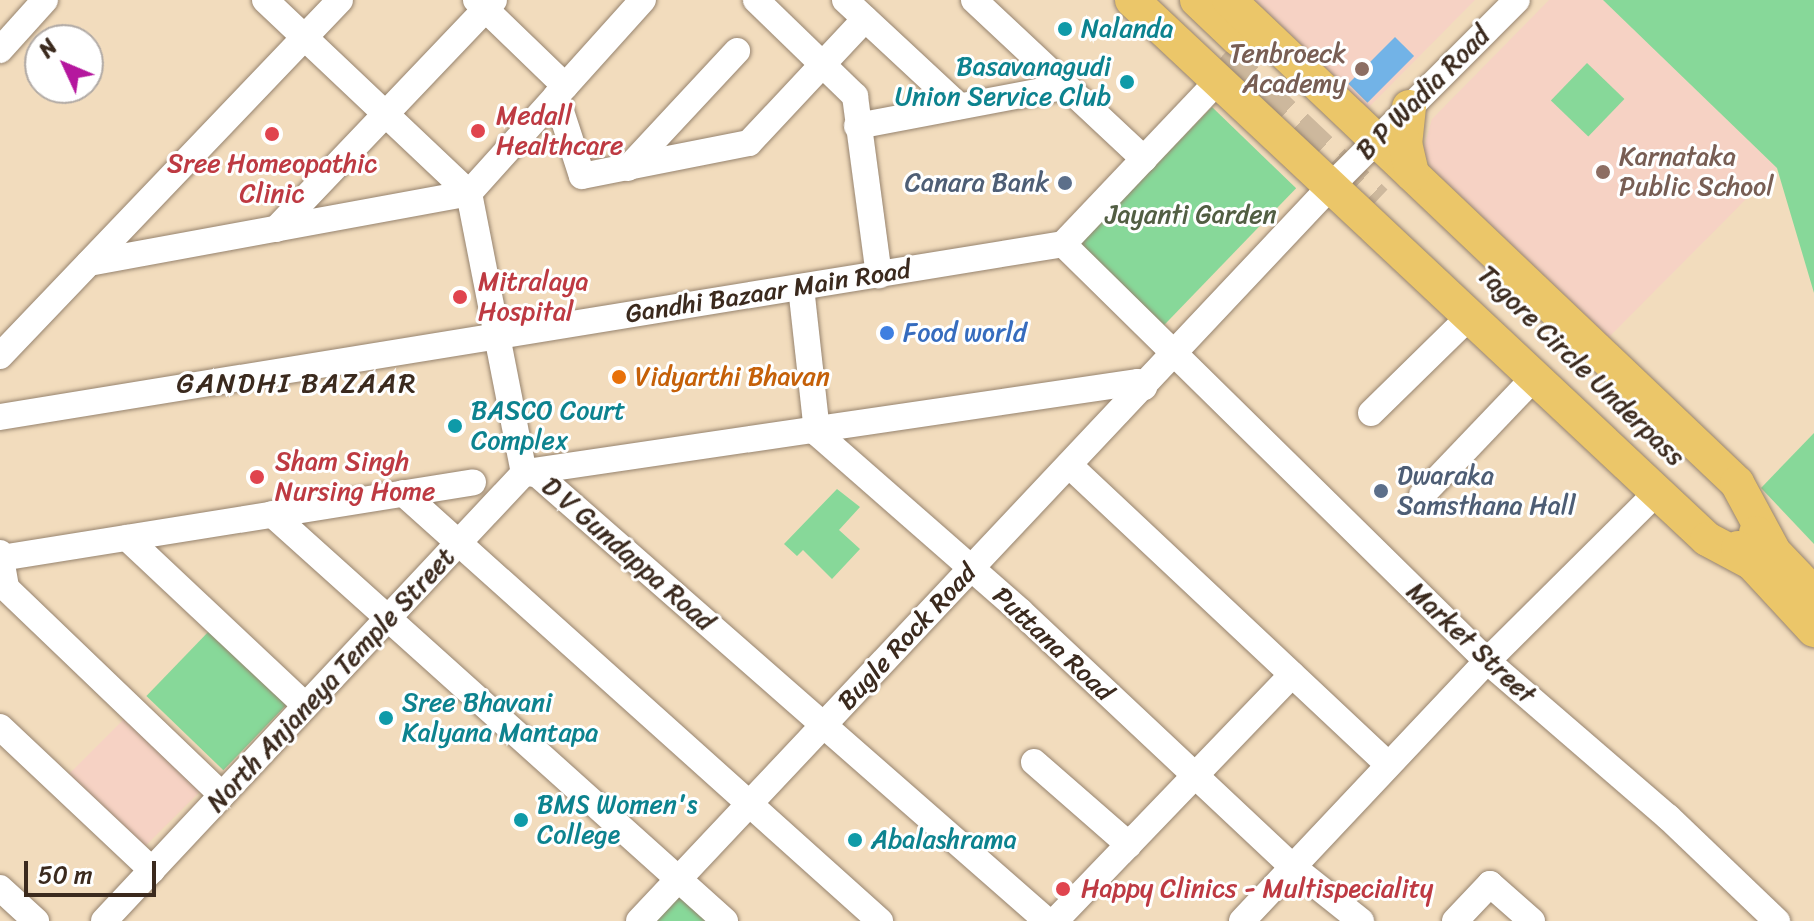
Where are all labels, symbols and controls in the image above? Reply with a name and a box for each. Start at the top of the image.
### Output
place label: Nalanda [1081,13,1173,45]
marker: Nalanda [1056,20,1074,38]
street label: B P Wadia Road [1350,20,1496,166]
north arrow [24,24,104,104]
text: N [28,29,67,67]
place label: Tenbroeck Academy [1229,38,1346,100]
place label: Basavanagudi Union Service Club [895,51,1111,112]
marker: Tenbroeck Academy [1353,60,1371,78]
marker: Basavanagudi Union Service Club [1118,73,1136,91]
place label: Medall Healthcare [496,100,623,162]
marker: Medall Healthcare [467,120,489,142]
marker: Sree Homeopathic Clinic [261,123,283,145]
place label: Karnataka Public School [1619,141,1774,202]
place label: Sree Homeopathic Clinic [167,148,377,210]
marker: Karnataka Public School [1594,163,1612,181]
place label: Canara Bank [905,167,1049,199]
marker: Canara Bank [1056,174,1074,192]
park label: Jayanti Garden [1105,199,1277,231]
street label: Gandhi Bazaar Main Road [623,254,913,330]
street label: Tagore Circle Underpass [1471,259,1691,473]
place label: Mitralaya Hospital [478,266,588,328]
marker: Mitralaya Hospital [449,286,471,308]
place label: Food world [903,317,1027,349]
marker: Food world [878,324,896,342]
place label: Vidyarthi Bhavan [635,361,830,393]
district label: GANDHI BAZAAR [177,366,417,400]
marker: Vidyarthi Bhavan [610,368,628,386]
place label: BASCO Court Complex [471,395,625,456]
marker: BASCO Court Complex [446,417,464,435]
place label: Sham Singh Nursing Home [275,446,436,508]
place label: Dwaraka Samsthana Hall [1397,460,1576,522]
marker: Sham Singh Nursing Home [246,466,268,488]
street label: D V Gundappa Road [535,471,721,637]
marker: Dwaraka Samsthana Hall [1372,482,1390,500]
street label: North Anjaneya Temple Street [200,542,462,818]
street label: Bugle Rock Road [831,557,983,717]
street label: Market Street [1400,575,1542,711]
street label: Puttana Road [986,580,1120,708]
place label: Sree Bhavani Kalyana Mantapa [402,687,598,748]
marker: Sree Bhavani Kalyana Mantapa [377,709,395,727]
place label: BMS Women's College [537,789,697,850]
marker: BMS Women's College [512,811,530,829]
place label: Abalashrama [871,824,1017,856]
marker: Abalashrama [846,831,864,849]
scale bar [28,845,160,895]
text: 50 m [38,854,93,896]
place label: Happy Clinics - Multispeciality [1081,873,1433,905]
marker: Happy Clinics - Multispeciality [1052,878,1074,900]

